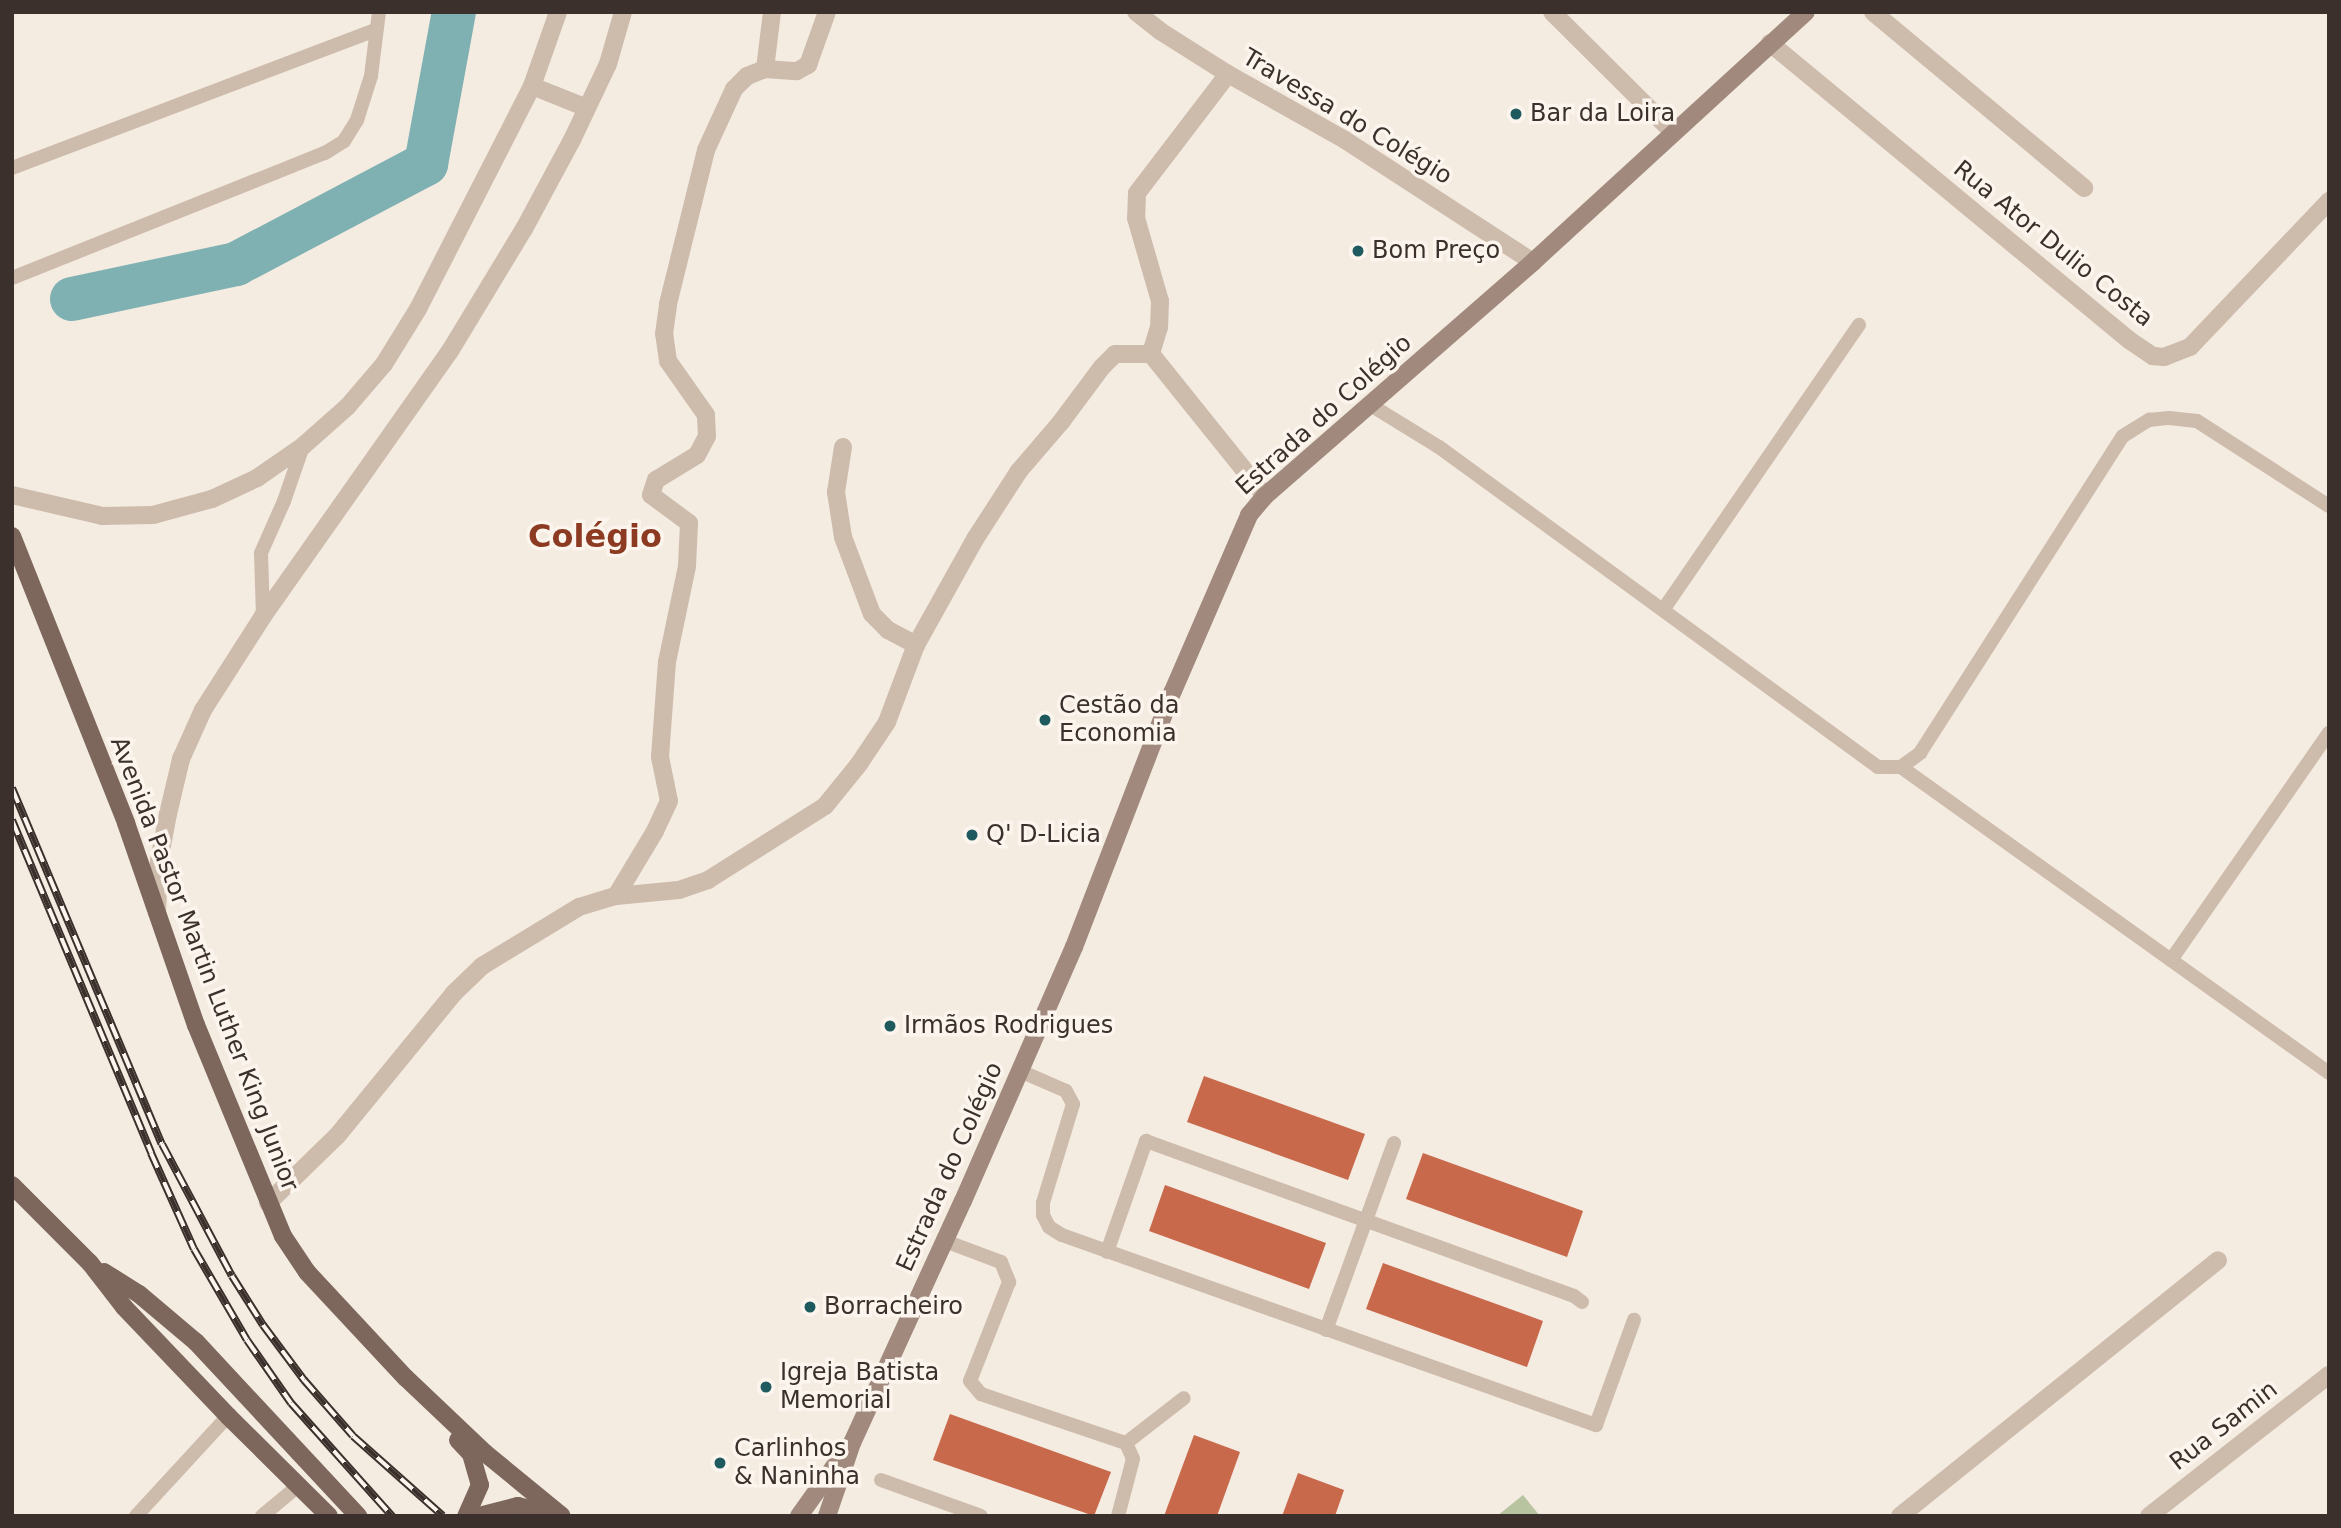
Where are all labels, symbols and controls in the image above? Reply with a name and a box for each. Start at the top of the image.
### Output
street label: Travessa do Colégio [1237,43,1457,191]
place label: Bar da Loira [1530,100,1675,128]
marker: Bar da Loira [1508,106,1524,122]
street label: Rua Ator Dulio Costa [1948,155,2158,333]
place label: Bom Preço [1372,237,1500,265]
marker: Bom Preço [1350,243,1366,259]
street label: Estrada do Colégio [1230,329,1418,501]
district label: Colégio [528,517,662,555]
place label: Cestão da Economia [1059,692,1179,748]
marker: Cestão da Economia [1037,712,1053,728]
street label: Avenida Pastor Martin Luther King Junior [104,733,304,1195]
place label: Q' D-Licia [986,821,1101,849]
marker: Q' D-Licia [964,827,980,843]
place label: Irmãos Rodrigues [904,1012,1113,1040]
marker: Irmãos Rodrigues [882,1018,898,1034]
street label: Estrada do Colégio [891,1058,1009,1276]
place label: Borracheiro [824,1293,963,1321]
marker: Borracheiro [802,1299,818,1315]
place label: Igreja Batista Memorial [780,1359,939,1415]
street label: Rua Samin [2165,1375,2283,1477]
marker: Igreja Batista Memorial [758,1379,774,1395]
place label: Carlinhos & Naninha [734,1435,860,1491]
marker: Carlinhos & Naninha [712,1455,728,1471]

